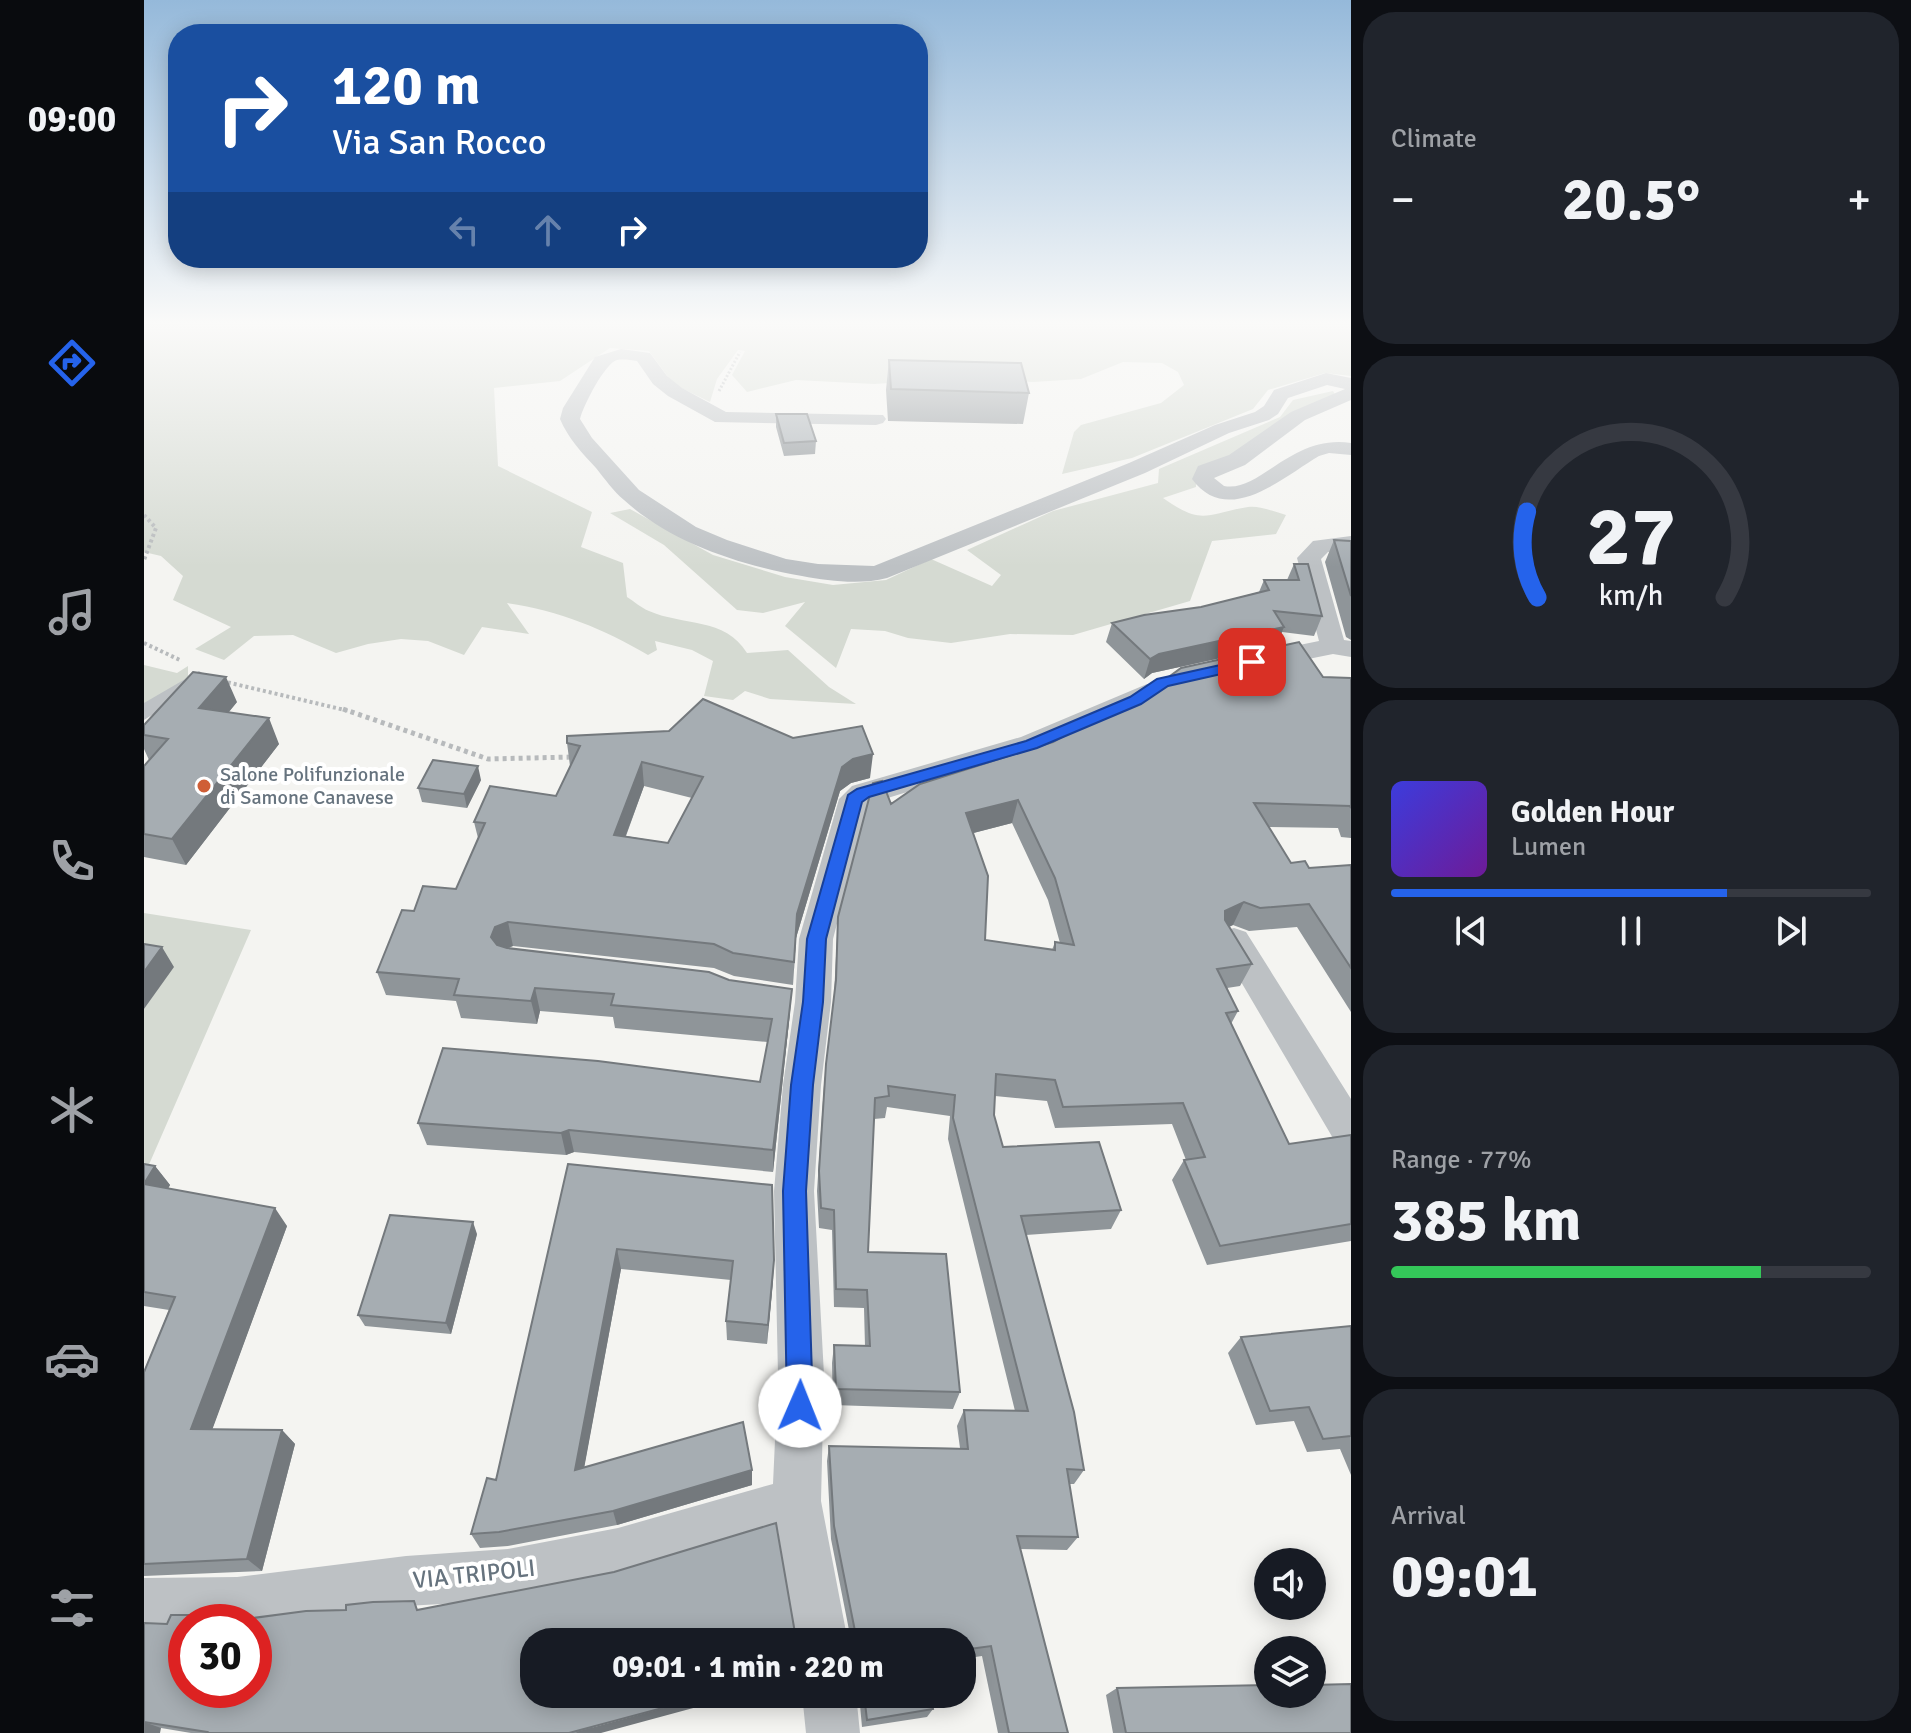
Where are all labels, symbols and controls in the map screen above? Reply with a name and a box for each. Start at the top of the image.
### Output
text: 120 m [332,51,480,120]
icon: right [200,56,304,160]
text: 09:00 [28,97,116,142]
text: Via San Rocco [332,120,547,165]
text: Climate [1391,123,1477,155]
text: 20.5° [1562,163,1700,237]
text: − [1391,173,1415,227]
text: + [1847,173,1871,227]
icon: left [442,208,486,252]
icon: ahead [526,208,570,252]
icon: right [610,208,654,252]
icon: directions [44,335,100,391]
text: 27 [1586,486,1676,588]
text: km/h [1599,578,1663,613]
icon: music [44,584,100,640]
pin [1218,628,1286,696]
icon: arrive [1230,640,1274,684]
place label: Salone Polifunzionale di Samone Canavese [220,762,405,810]
marker: Salone Polifunzionale di Samone Canavese [195,777,213,795]
text: Golden Hour [1511,794,1674,831]
text: Lumen [1511,831,1586,863]
icon: phone [44,833,100,889]
icon: previous [1449,909,1493,953]
icon: pause [1609,909,1653,953]
icon: next [1769,909,1813,953]
icon: climate [44,1082,100,1138]
text: Range · 77% [1391,1144,1532,1176]
text: 385 km [1391,1184,1581,1258]
icon: car [44,1331,100,1387]
position arrow [758,1364,842,1448]
text: Arrival [1391,1500,1466,1532]
text: 09:01 [1391,1540,1538,1614]
map controls [1254,1548,1326,1708]
button: sound [1254,1548,1326,1620]
street label: VIA TRIPOLI [411,1553,537,1595]
icon: filters [44,1580,100,1636]
speed limit sign: 30 [168,1604,272,1708]
button: layers [1254,1636,1326,1708]
text: 09:01 · 1 min · 220 m [612,1649,884,1686]

